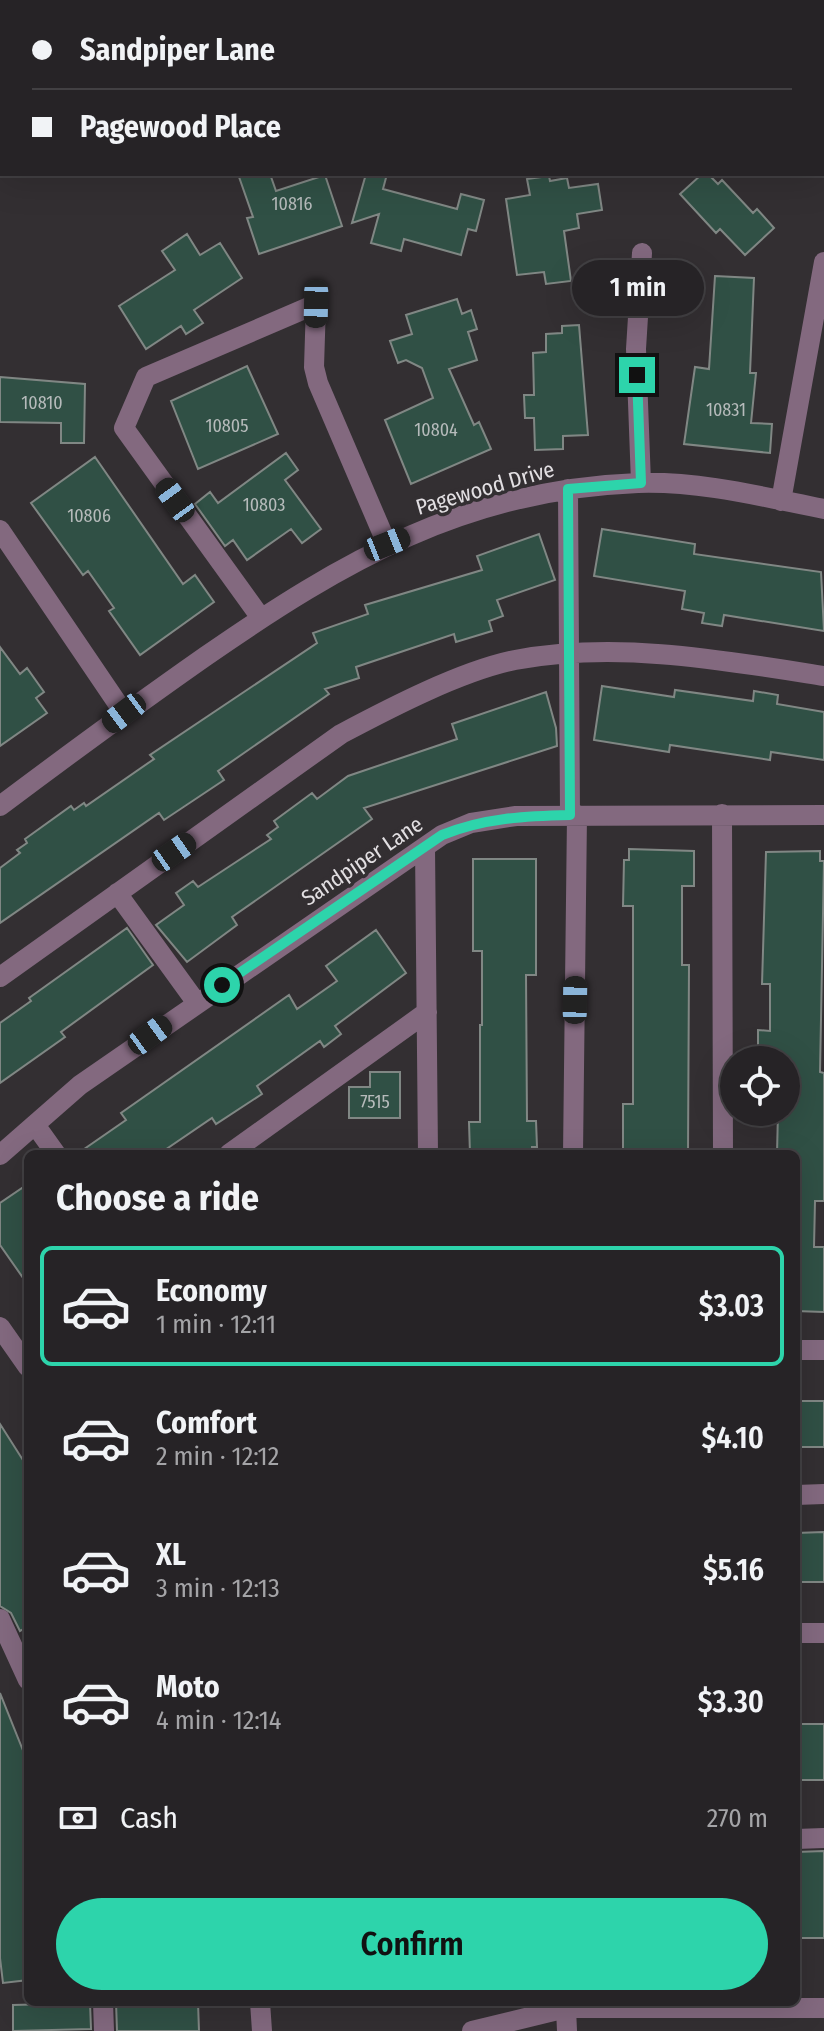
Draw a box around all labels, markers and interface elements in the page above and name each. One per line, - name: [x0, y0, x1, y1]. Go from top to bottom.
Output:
- text: Sandpiper Lane: [80, 32, 275, 68]
- text: Pagewood Place: [80, 109, 281, 145]
- house number: 10816: [272, 193, 313, 215]
- callout: 1 min: [571, 259, 703, 315]
- text: 1 min: [610, 272, 666, 303]
- car: [304, 280, 328, 328]
- route end: [619, 357, 655, 393]
- house number: 10810: [21, 392, 63, 414]
- house number: 10831: [706, 399, 746, 421]
- house number: 10805: [205, 415, 249, 437]
- house number: 10804: [414, 419, 458, 441]
- street label: Pagewood Drive: [413, 455, 557, 521]
- car: [151, 474, 199, 526]
- house number: 10803: [243, 494, 285, 516]
- house number: 10806: [67, 505, 111, 527]
- car: [360, 524, 414, 564]
- car: [98, 689, 150, 737]
- street label: Sandpiper Lane: [296, 810, 428, 912]
- car: [147, 828, 201, 876]
- route start: [204, 967, 240, 1003]
- car: [563, 976, 587, 1024]
- car: [124, 1011, 176, 1059]
- map controls: [720, 1046, 800, 1126]
- button: locate: [720, 1046, 800, 1126]
- house number: 7515: [360, 1091, 390, 1113]
- text: Choose a ride: [56, 1176, 259, 1220]
- icon: car: [60, 1270, 132, 1342]
- text: Economy: [156, 1273, 267, 1309]
- text: $3.03: [699, 1288, 764, 1324]
- text: 1 min · 12:11: [156, 1309, 276, 1340]
- icon: car: [60, 1402, 132, 1474]
- text: Comfort: [156, 1405, 257, 1441]
- text: $4.10: [702, 1420, 764, 1456]
- text: 2 min · 12:12: [156, 1441, 279, 1472]
- icon: car: [60, 1534, 132, 1606]
- text: XL: [156, 1537, 186, 1573]
- text: $5.16: [703, 1552, 764, 1588]
- text: 3 min · 12:13: [156, 1573, 280, 1604]
- icon: car: [60, 1666, 132, 1738]
- text: Moto: [156, 1669, 220, 1705]
- text: $3.30: [698, 1684, 764, 1720]
- text: 4 min · 12:14: [156, 1705, 281, 1736]
- icon: cash: [56, 1796, 100, 1840]
- text: Cash: [120, 1800, 178, 1836]
- text: 270 m: [707, 1803, 768, 1834]
- button: Confirm: [56, 1898, 768, 1990]

